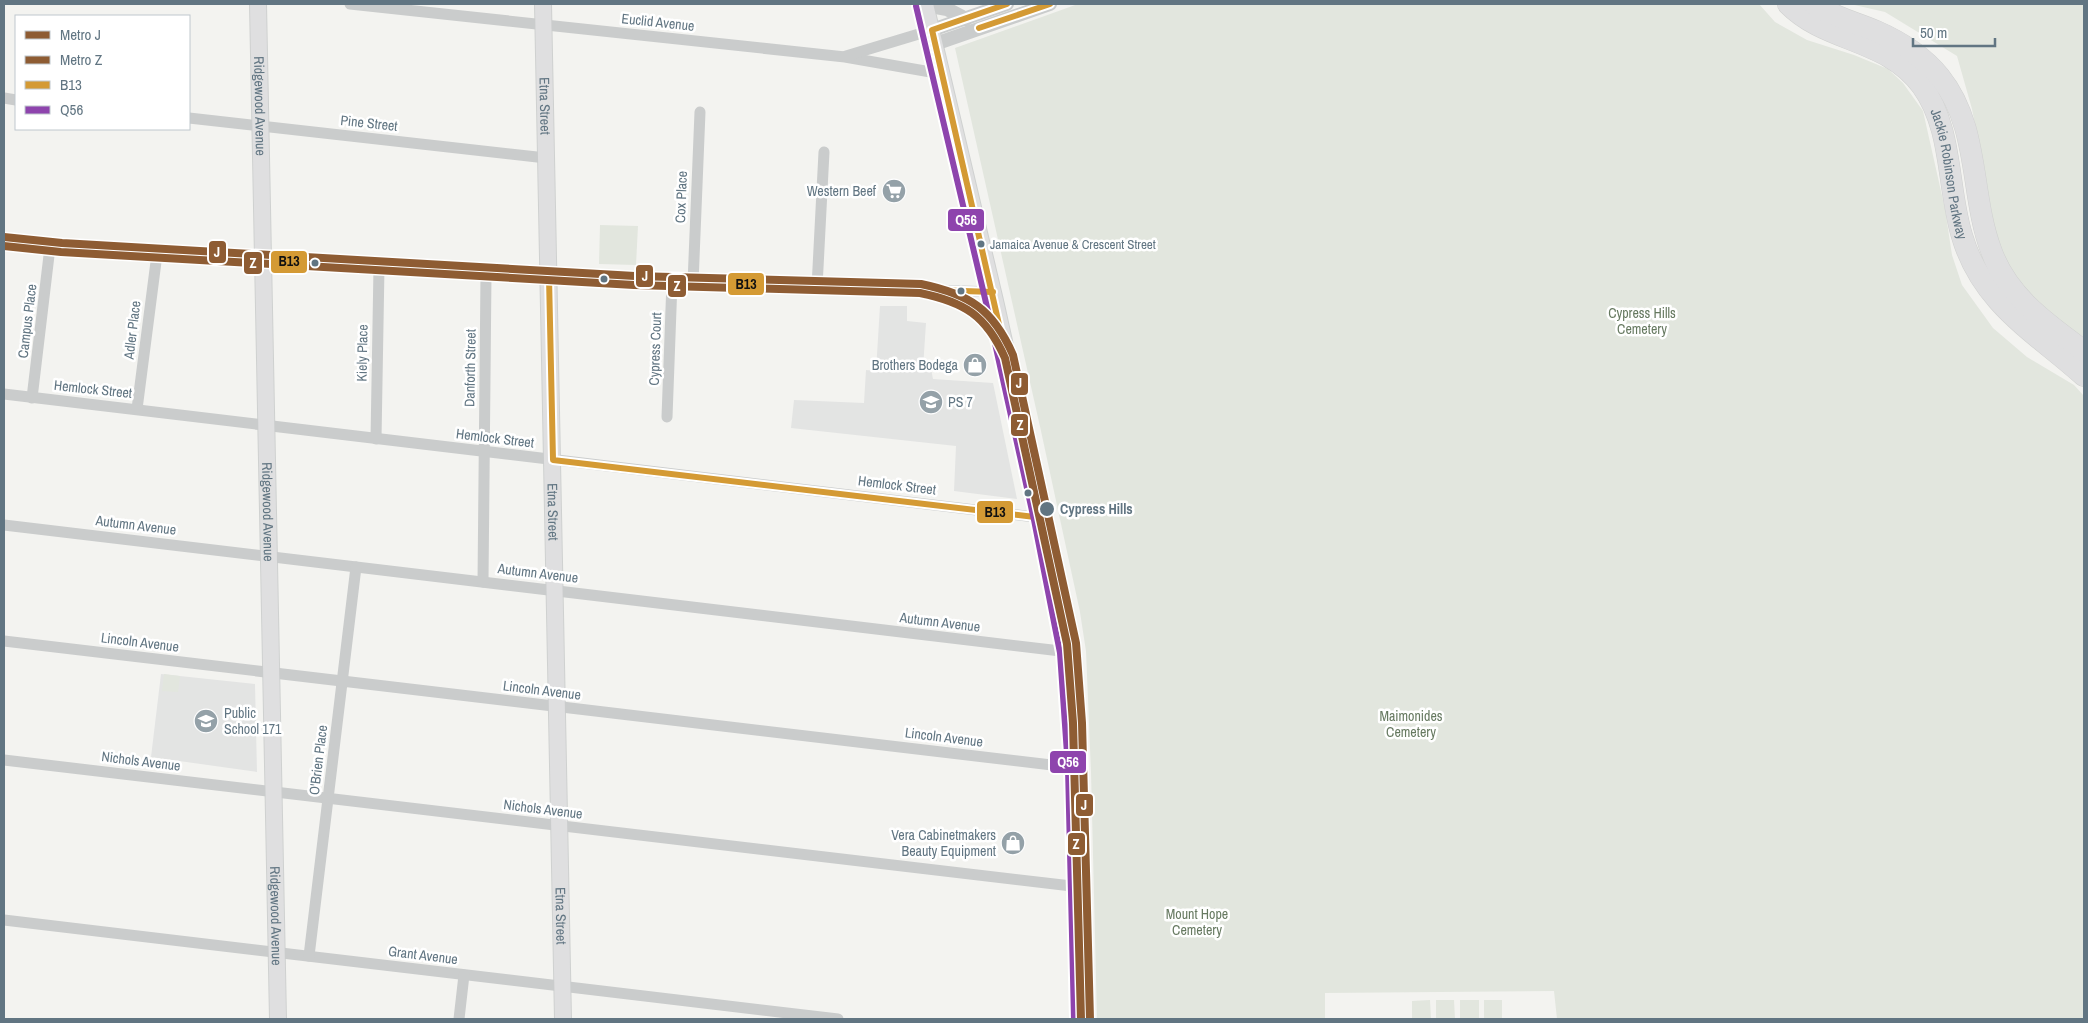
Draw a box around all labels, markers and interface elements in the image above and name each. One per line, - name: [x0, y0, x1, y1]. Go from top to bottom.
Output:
- street label: Euclid Avenue: [621, 9, 695, 35]
- legend: [15, 15, 190, 130]
- scale bar: [1913, 15, 1996, 47]
- text: 50 m: [1920, 22, 1947, 43]
- text: Metro J: [60, 24, 101, 45]
- text: Metro Z: [60, 49, 103, 70]
- street label: Ridgewood Avenue: [250, 56, 270, 156]
- text: B13: [60, 74, 82, 95]
- street label: Etna Street: [535, 77, 555, 135]
- text: Q56: [60, 99, 83, 120]
- street label: Jackie Robinson Parkway: [1927, 106, 1972, 242]
- street label: Pine Street: [339, 111, 399, 135]
- street label: Cox Place: [671, 171, 691, 223]
- supermarket icon: Western Beef: [881, 178, 907, 204]
- place label: Western Beef: [807, 182, 877, 200]
- line badge: Q56: [947, 208, 985, 232]
- text: Q56: [955, 211, 977, 229]
- place label: Jamaica Avenue & Crescent Street: [990, 236, 1156, 253]
- marker: Jamaica Avenue & Crescent Street: [976, 239, 986, 249]
- line badge: J: [208, 240, 227, 264]
- text: J: [214, 243, 220, 261]
- line badge: B13: [270, 250, 308, 274]
- line badge: Z: [243, 251, 263, 275]
- text: B13: [278, 252, 300, 270]
- text: Z: [249, 254, 257, 272]
- unlabelled marker: [310, 258, 320, 268]
- line badge: J: [635, 264, 654, 288]
- text: J: [642, 267, 648, 285]
- line badge: B13: [727, 272, 765, 296]
- unlabelled marker: [599, 274, 609, 284]
- line badge: Z: [667, 274, 687, 298]
- text: B13: [735, 275, 757, 293]
- text: Z: [673, 277, 681, 295]
- street label: Campus Place: [14, 283, 40, 359]
- unlabelled marker: [956, 286, 966, 296]
- street label: Adler Place: [119, 300, 145, 361]
- park label: Cypress Hills Cemetery: [1608, 304, 1676, 338]
- street label: Cypress Court: [645, 312, 665, 386]
- street label: Kiely Place: [353, 324, 371, 382]
- street label: Danforth Street: [460, 329, 480, 407]
- shop icon: Brothers Bodega: [962, 352, 988, 378]
- place label: Brothers Bodega: [872, 356, 959, 374]
- line badge: J: [1010, 372, 1029, 396]
- text: J: [1016, 374, 1022, 392]
- street label: Hemlock Street: [53, 376, 133, 402]
- school or university icon: PS 7: [918, 389, 944, 415]
- place label: PS 7: [948, 393, 973, 411]
- line badge: Z: [1010, 413, 1029, 437]
- text: Z: [1016, 416, 1024, 434]
- street label: Hemlock Street: [455, 424, 535, 452]
- street label: Ridgewood Avenue: [258, 462, 278, 562]
- street label: Hemlock Street: [857, 471, 937, 499]
- street label: Etna Street: [543, 483, 563, 541]
- unlabelled marker: [1023, 488, 1033, 498]
- line badge: B13: [976, 500, 1014, 524]
- marker: Cypress Hills: [1038, 500, 1056, 518]
- place label: Cypress Hills: [1060, 500, 1133, 518]
- text: B13: [984, 503, 1006, 521]
- street label: Autumn Avenue: [94, 511, 177, 539]
- street label: Autumn Avenue: [496, 559, 579, 587]
- street label: Autumn Avenue: [898, 608, 981, 636]
- street label: Lincoln Avenue: [100, 628, 180, 656]
- street label: Lincoln Avenue: [502, 676, 582, 704]
- place label: Public School 171: [224, 704, 282, 738]
- park label: Maimonides Cemetery: [1379, 707, 1443, 741]
- school or university icon: Public School 171: [193, 708, 219, 734]
- street label: Lincoln Avenue: [904, 723, 984, 751]
- street label: O'Brien Place: [305, 724, 331, 796]
- street label: Nichols Avenue: [100, 747, 182, 775]
- line badge: Q56: [1049, 750, 1087, 774]
- text: Q56: [1057, 753, 1079, 771]
- line badge: J: [1075, 793, 1094, 817]
- street label: Nichols Avenue: [502, 795, 584, 823]
- text: J: [1081, 796, 1087, 814]
- place label: Vera Cabinetmakers Beauty Equipment: [891, 826, 996, 860]
- shop icon: Vera Cabinetmakers Beauty Equipment: [1000, 830, 1026, 856]
- line badge: Z: [1067, 832, 1086, 856]
- text: Z: [1072, 835, 1080, 853]
- street label: Ridgewood Avenue: [266, 866, 286, 966]
- street label: Etna Street: [551, 887, 571, 945]
- park label: Mount Hope Cemetery: [1166, 905, 1228, 939]
- street label: Grant Avenue: [387, 942, 459, 968]

